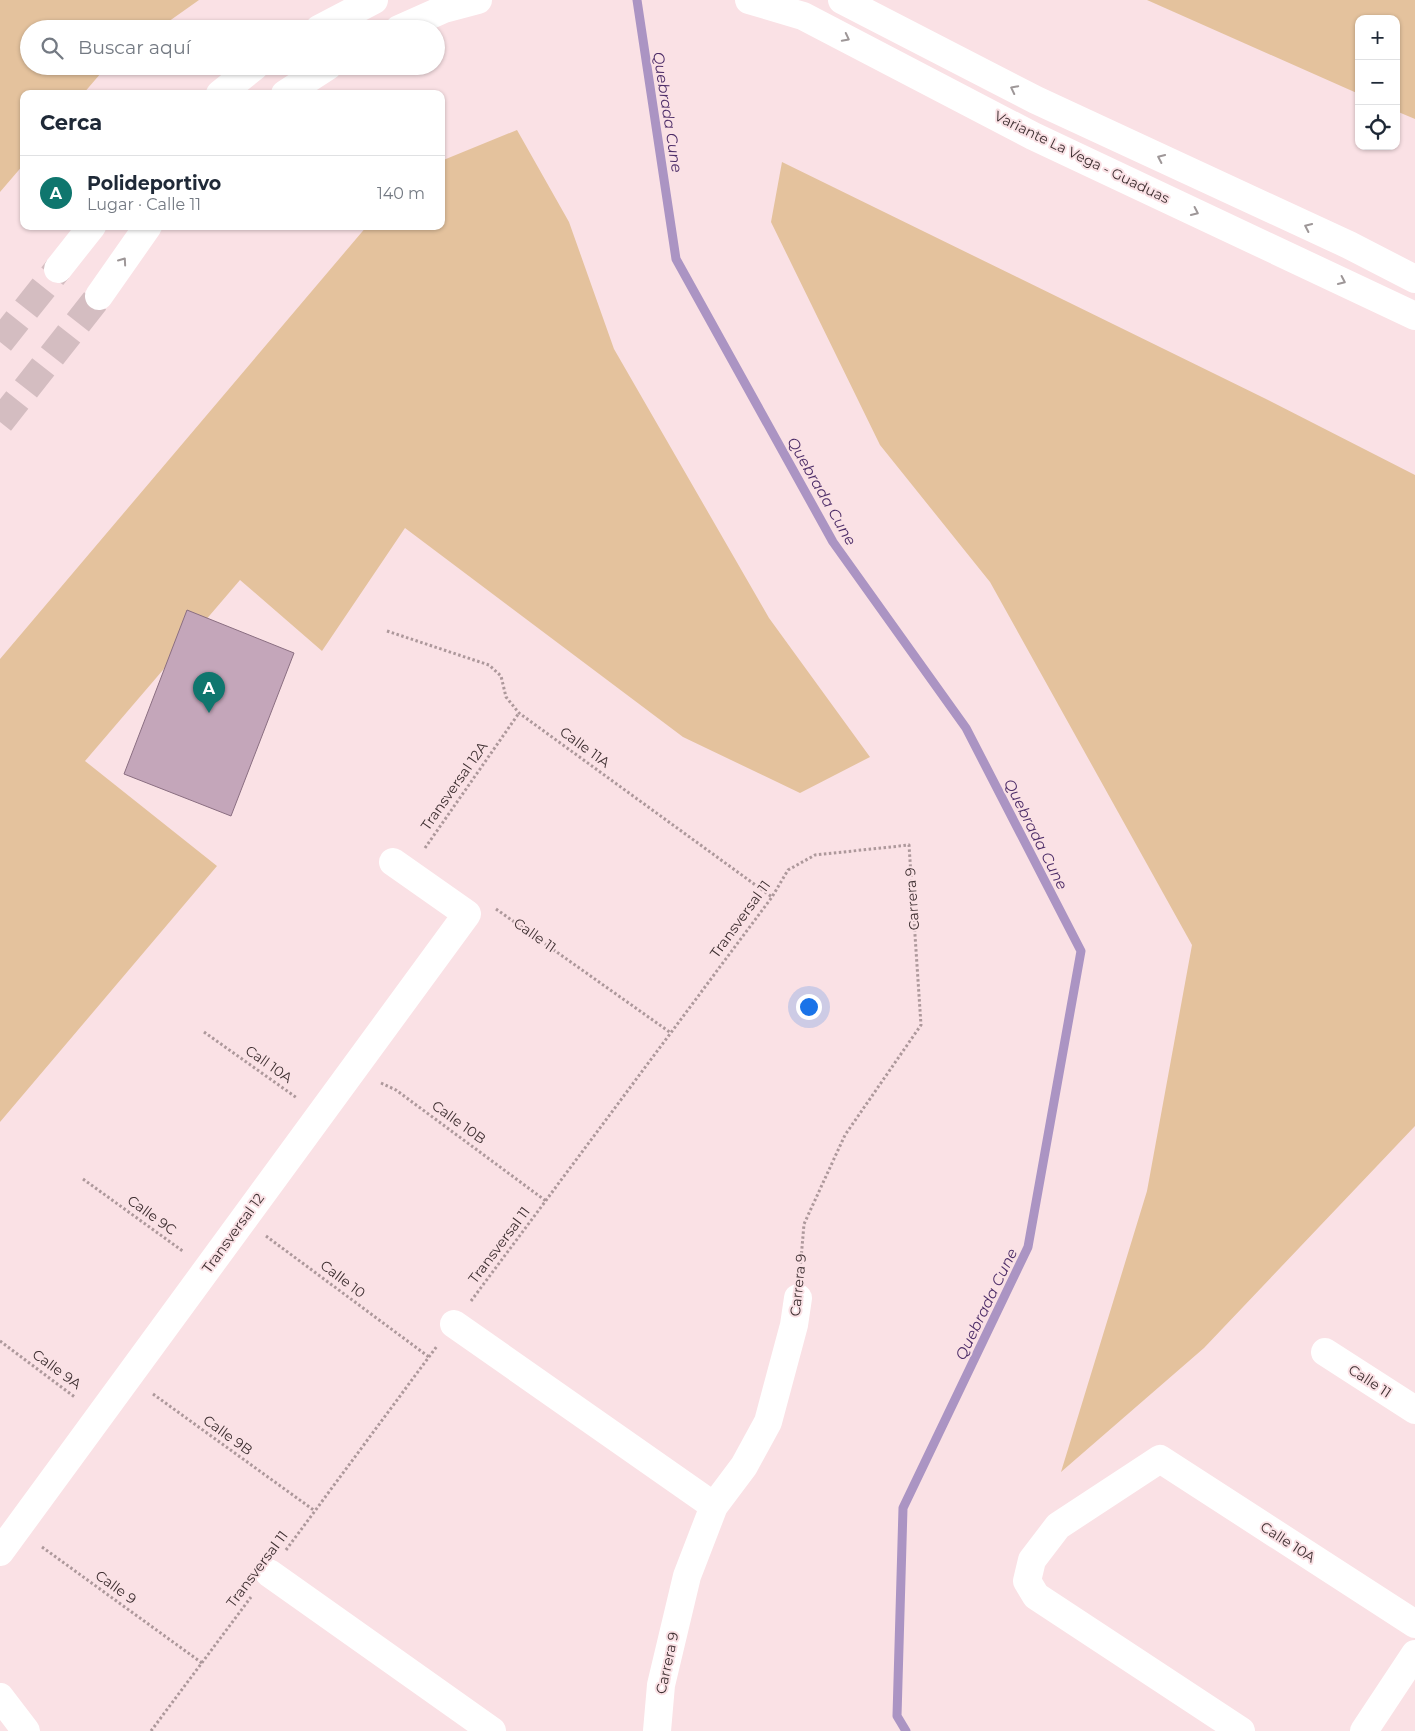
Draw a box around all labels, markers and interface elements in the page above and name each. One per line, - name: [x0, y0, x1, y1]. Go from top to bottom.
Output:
- map controls: [1355, 15, 1400, 150]
- button: +: [1355, 15, 1400, 60]
- search box: [20, 20, 445, 75]
- one-way arrow: [841, 32, 850, 42]
- icon: search: [38, 34, 66, 62]
- text: Buscar aquí: [78, 36, 191, 59]
- water label: Quebrada Cune: [649, 50, 687, 174]
- button: −: [1355, 60, 1400, 105]
- one-way arrow: [1010, 85, 1019, 95]
- button: locate: [1355, 105, 1400, 150]
- street label: Variante La Vega - Guaduas: [992, 107, 1173, 207]
- text: Cerca: [40, 110, 102, 135]
- one-way arrow: [1157, 154, 1166, 164]
- text: Polideportivo: [87, 172, 221, 195]
- text: A: [50, 184, 62, 203]
- text: 140 m: [377, 184, 425, 203]
- text: Lugar · Calle 11: [87, 195, 201, 214]
- one-way arrow: [1190, 206, 1199, 216]
- one-way arrow: [1304, 222, 1313, 233]
- one-way arrow: [117, 257, 126, 267]
- one-way arrow: [1337, 275, 1346, 286]
- water label: Quebrada Cune: [783, 433, 861, 549]
- pin: A: [193, 672, 225, 713]
- street label: Calle 11A: [556, 723, 614, 772]
- street label: Transversal 12A: [417, 737, 492, 834]
- water label: Quebrada Cune: [1000, 775, 1072, 893]
- street label: Carrera 9: [901, 867, 923, 931]
- street label: Transversal 11: [706, 877, 774, 961]
- street label: Calle 11: [510, 914, 560, 956]
- your location: [796, 994, 822, 1020]
- street label: Call 10A: [242, 1041, 297, 1087]
- street label: Calle 10B: [428, 1096, 490, 1148]
- street label: Transversal 12: [198, 1190, 268, 1276]
- street label: Calle 9C: [124, 1191, 180, 1239]
- street label: Transversal 11: [464, 1203, 534, 1287]
- water label: Quebrada Cune: [951, 1245, 1021, 1363]
- street label: Carrera 9: [786, 1253, 810, 1317]
- street label: Calle 10: [317, 1256, 369, 1302]
- street label: Calle 9A: [29, 1345, 86, 1393]
- street label: Calle 11: [1345, 1360, 1395, 1402]
- street label: Calle 9B: [200, 1411, 256, 1459]
- street label: Calle 10A: [1257, 1518, 1320, 1567]
- street label: Transversal 11: [222, 1527, 292, 1611]
- street label: Calle 9: [92, 1566, 140, 1608]
- street label: Carrera 9: [652, 1630, 682, 1696]

